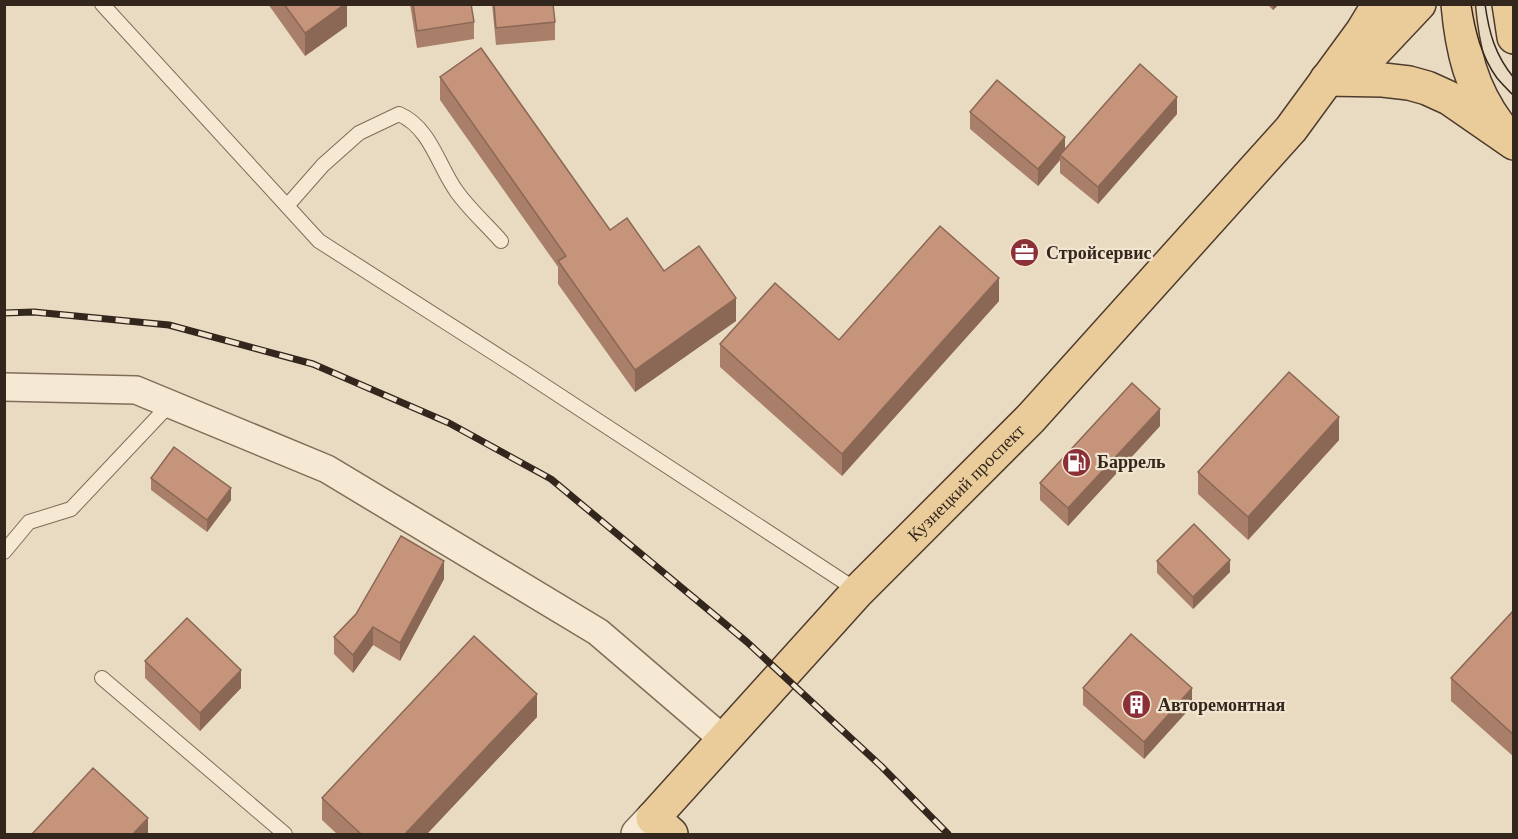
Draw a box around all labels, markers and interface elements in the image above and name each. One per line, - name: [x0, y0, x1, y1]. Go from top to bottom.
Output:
- office icon: Стройсервис: [1009, 237, 1041, 269]
- place label: Стройсервис: [1046, 243, 1152, 263]
- street label: Кузнецкий проспект: [904, 420, 1029, 545]
- fuel station icon: Баррель: [1060, 446, 1092, 478]
- place label: Баррель: [1097, 452, 1166, 472]
- building icon: Авторемонтная: [1121, 689, 1153, 721]
- place label: Авторемонтная: [1158, 695, 1285, 715]

